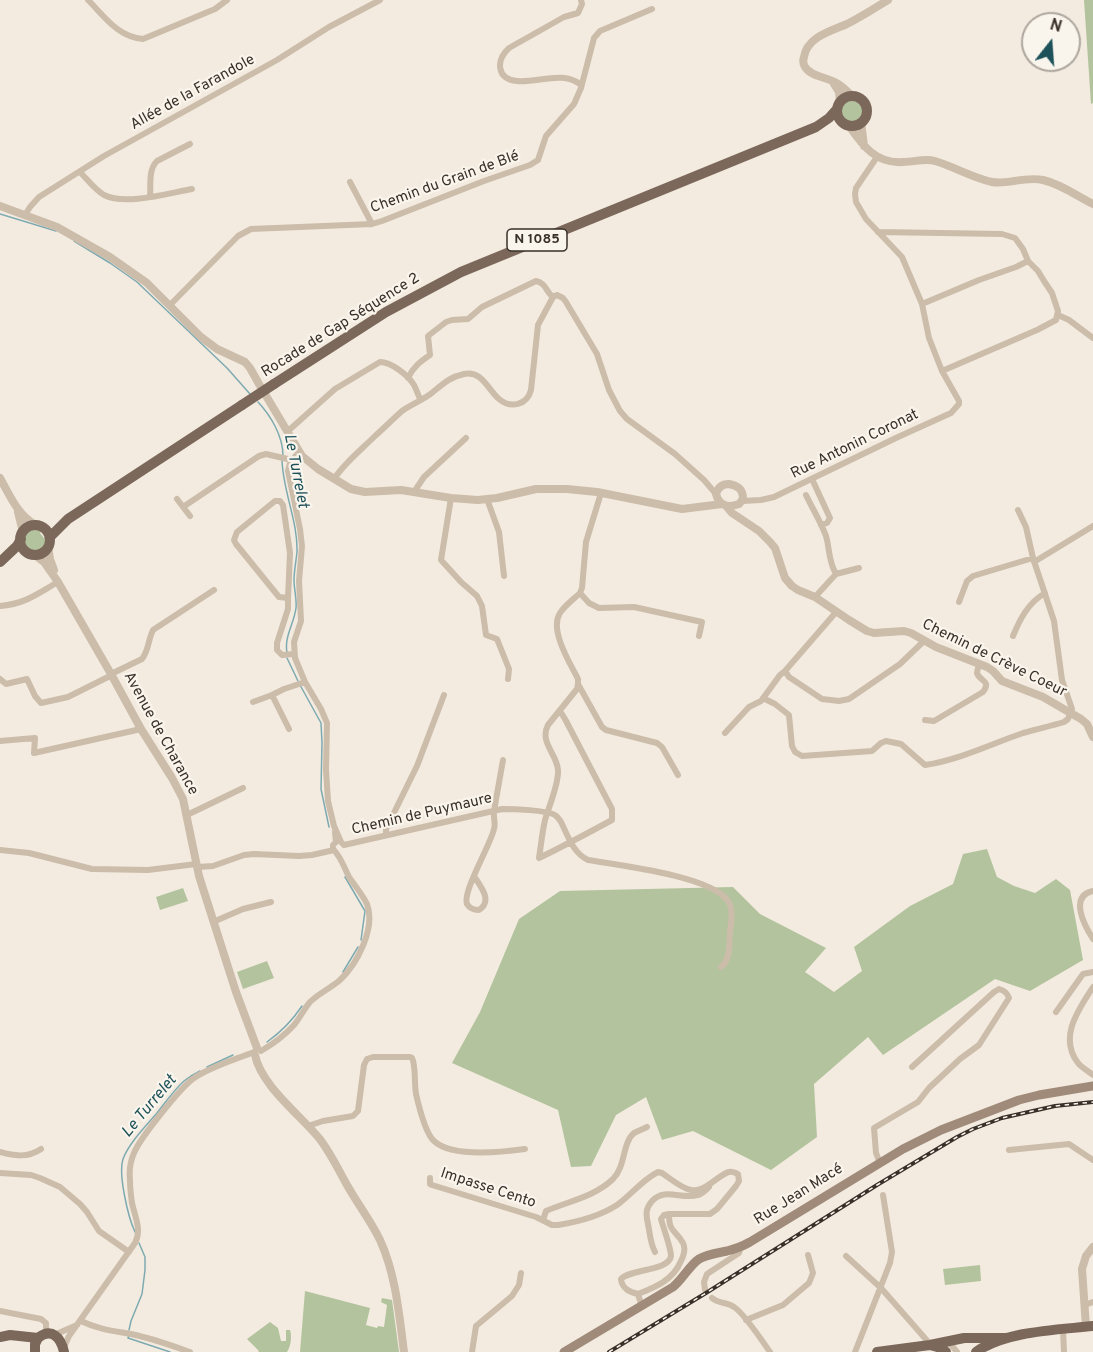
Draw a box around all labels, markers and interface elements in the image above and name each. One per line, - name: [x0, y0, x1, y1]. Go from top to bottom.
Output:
- north arrow: [1021, 12, 1081, 72]
- text: N: [1047, 15, 1064, 38]
- street label: Allée de la Farandole: [128, 51, 258, 135]
- street label: Chemin du Grain de Blé: [368, 148, 522, 218]
- road number: N 1085: [507, 229, 567, 251]
- street label: Rocade de Gap Séquence 2: [259, 270, 423, 382]
- street label: Rue Antonin Coronat: [788, 406, 922, 484]
- water label: Le Turrelet: [278, 432, 312, 510]
- street label: Chemin de Crève Coeur: [919, 616, 1069, 702]
- street label: Avenue de Charance: [119, 669, 201, 799]
- street label: Chemin de Puymaure: [350, 790, 494, 840]
- water label: Le Turrelet: [118, 1072, 182, 1142]
- street label: Rue Jean Macé: [751, 1161, 847, 1229]
- street label: Impasse Cento: [438, 1165, 538, 1213]

